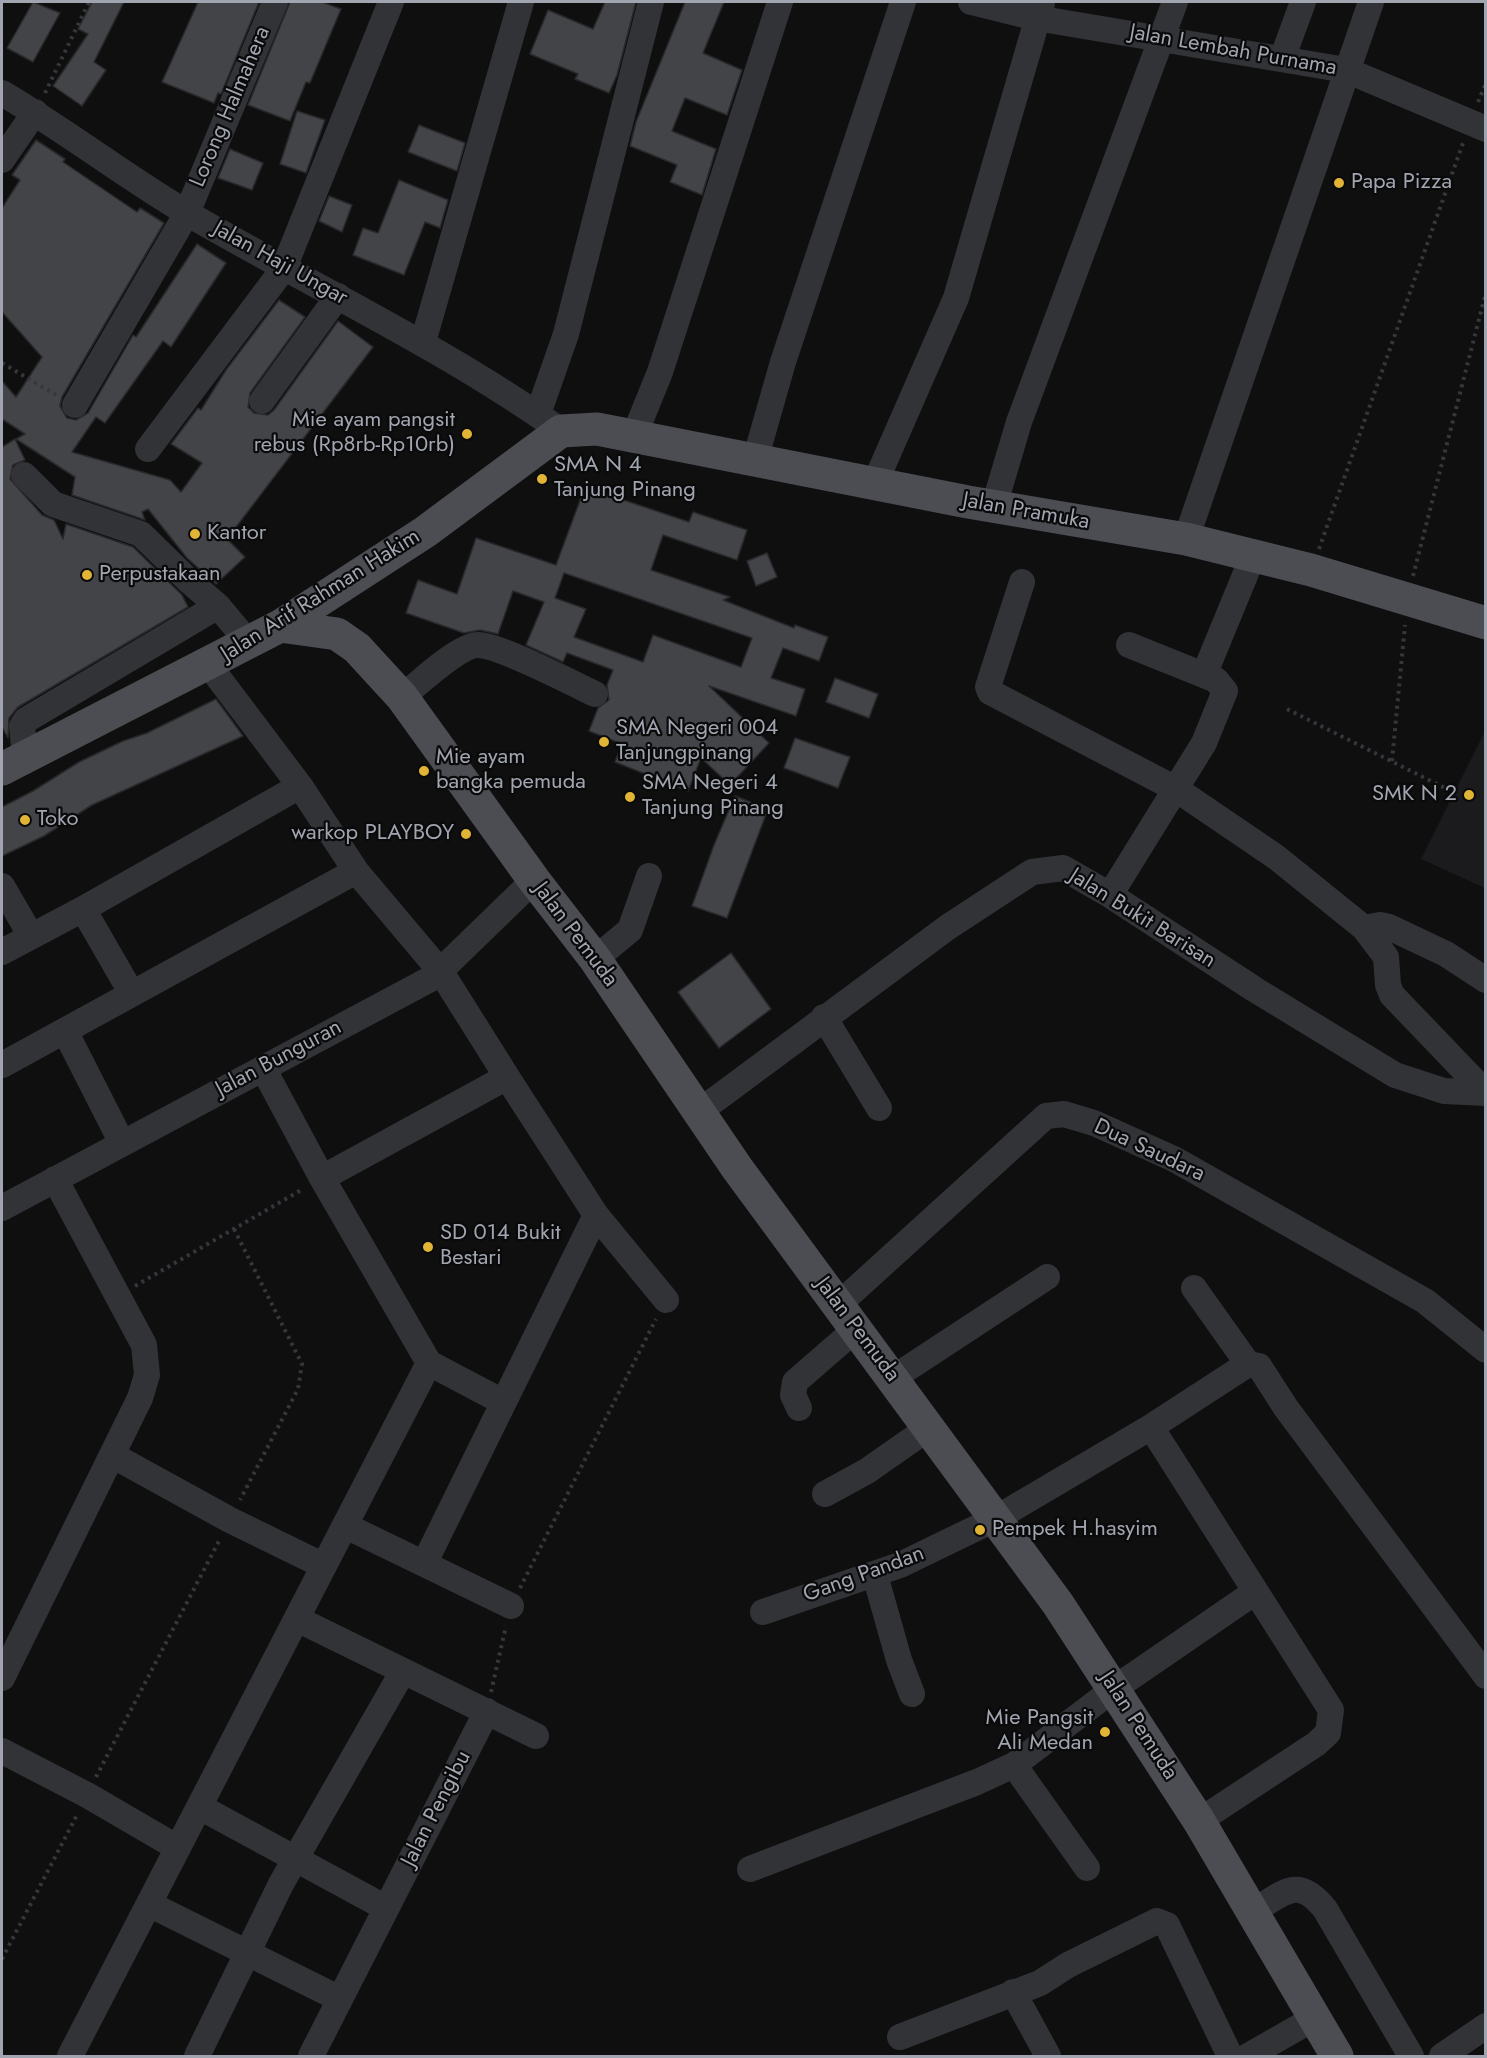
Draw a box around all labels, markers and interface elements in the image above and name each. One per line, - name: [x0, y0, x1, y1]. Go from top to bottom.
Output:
- street label: Jalan Lembah Purnama: [1127, 20, 1339, 82]
- street label: Lorong Halmahera: [185, 23, 277, 191]
- place label: Papa Pizza: [1351, 170, 1452, 196]
- marker: Papa Pizza: [1332, 176, 1346, 190]
- street label: Jalan Haji Ungar: [208, 216, 352, 312]
- place label: Mie ayam pangsit rebus (Rp8rb-Rp10rb): [254, 408, 455, 460]
- marker: Mie ayam pangsit rebus (Rp8rb-Rp10rb): [460, 427, 474, 441]
- place label: SMA N 4 Tanjung Pinang: [554, 453, 696, 505]
- marker: SMA N 4 Tanjung Pinang: [535, 472, 549, 486]
- street label: Jalan Pramuka: [960, 488, 1092, 536]
- place label: Kantor: [207, 521, 266, 547]
- street label: Jalan Arif Rahman Hakim: [217, 524, 425, 668]
- marker: Kantor: [188, 527, 202, 541]
- place label: Perpustakaan: [99, 562, 220, 588]
- marker: Perpustakaan: [80, 568, 94, 582]
- place label: SMA Negeri 004 Tanjungpinang: [616, 716, 778, 768]
- marker: SMA Negeri 004 Tanjungpinang: [597, 735, 611, 749]
- place label: Mie ayam bangka pemuda: [436, 745, 586, 796]
- marker: Mie ayam bangka pemuda: [417, 764, 431, 778]
- place label: SMA Negeri 4 Tanjung Pinang: [642, 771, 784, 822]
- place label: SMK N 2: [1372, 782, 1457, 808]
- marker: SMK N 2: [1462, 788, 1476, 802]
- marker: SMA Negeri 4 Tanjung Pinang: [623, 790, 637, 804]
- place label: Toko: [37, 807, 78, 833]
- marker: Toko: [18, 813, 32, 827]
- place label: warkop PLAYBOY: [291, 821, 454, 847]
- marker: warkop PLAYBOY: [459, 827, 473, 841]
- street label: Jalan Bukit Barisan: [1064, 863, 1220, 975]
- street label: Jalan Pemuda: [527, 877, 623, 993]
- street label: Jalan Bunguran: [212, 1015, 346, 1103]
- street label: Dua Saudara: [1089, 1114, 1209, 1188]
- place label: SD 014 Bukit Bestari: [440, 1221, 561, 1272]
- marker: SD 014 Bukit Bestari: [421, 1240, 435, 1254]
- street label: Jalan Pemuda: [809, 1272, 905, 1388]
- place label: Pempek H.hasyim: [992, 1517, 1158, 1543]
- marker: Pempek H.hasyim: [973, 1523, 987, 1537]
- street label: Gang Pandan: [800, 1541, 928, 1609]
- street label: Jalan Pemuda: [1093, 1667, 1183, 1785]
- place label: Mie Pangsit Ali Medan: [986, 1706, 1093, 1758]
- marker: Mie Pangsit Ali Medan: [1098, 1725, 1112, 1739]
- street label: Jalan Pengibu: [397, 1747, 477, 1871]

